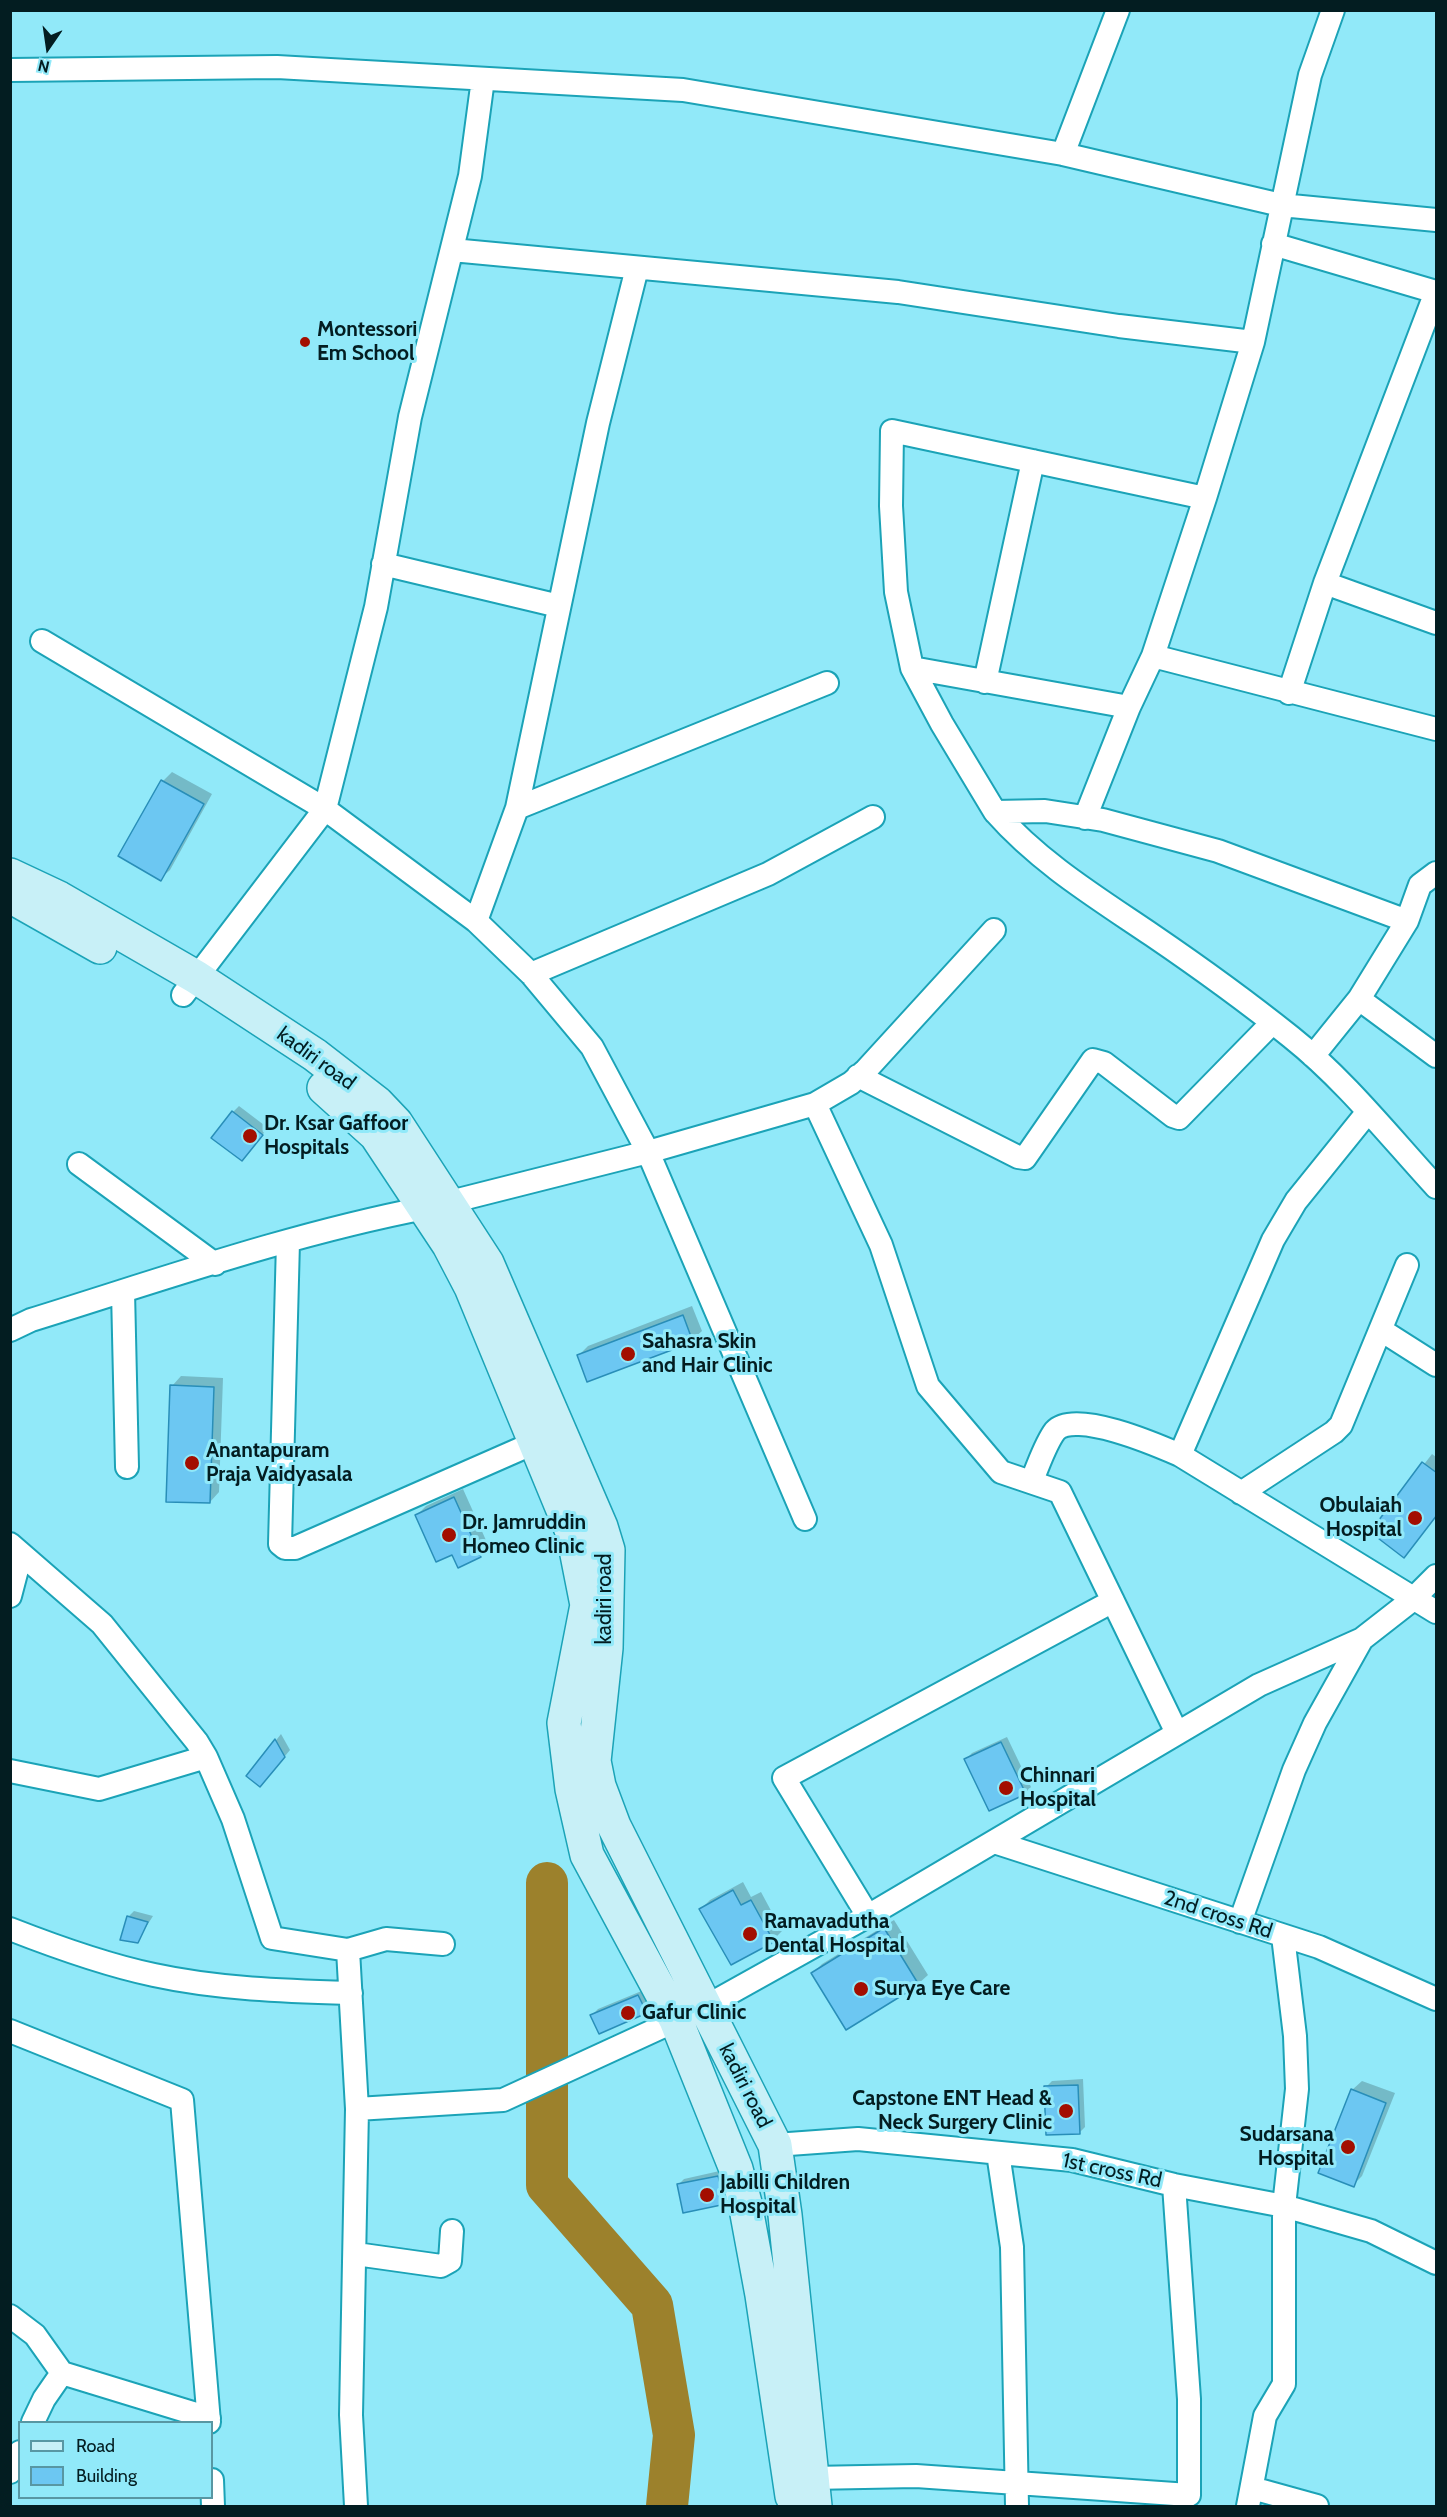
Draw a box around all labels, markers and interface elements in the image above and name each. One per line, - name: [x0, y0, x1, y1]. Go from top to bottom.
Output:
- north arrow: [18, 18, 78, 78]
- text: N: [36, 55, 51, 77]
- place label: Montessori Em School: [317, 317, 417, 367]
- marker: Montessori Em School: [298, 335, 312, 349]
- street label: kadiri road: [272, 1022, 360, 1096]
- place label: Dr. Ksar Gaffoor Hospitals: [264, 1111, 408, 1161]
- marker: Dr. Ksar Gaffoor Hospitals: [241, 1127, 259, 1145]
- place label: Sahasra Skin and Hair Clinic: [642, 1329, 773, 1379]
- marker: Sahasra Skin and Hair Clinic: [619, 1345, 637, 1363]
- place label: Anantapuram Praja Vaidyasala: [206, 1438, 352, 1488]
- marker: Anantapuram Praja Vaidyasala: [183, 1454, 201, 1472]
- place label: Obulaiah Hospital: [1320, 1493, 1402, 1543]
- marker: Obulaiah Hospital: [1406, 1509, 1424, 1527]
- place label: Dr. Jamruddin Homeo Clinic: [462, 1510, 586, 1560]
- marker: Dr. Jamruddin Homeo Clinic: [440, 1526, 458, 1544]
- street label: kadiri road: [592, 1554, 618, 1644]
- place label: Chinnari Hospital: [1020, 1763, 1096, 1813]
- marker: Chinnari Hospital: [997, 1779, 1015, 1797]
- street label: 2nd cross Rd: [1161, 1886, 1275, 1944]
- place label: Ramavadutha Dental Hospital: [764, 1909, 905, 1959]
- marker: Ramavadutha Dental Hospital: [741, 1925, 759, 1943]
- place label: Surya Eye Care: [874, 1976, 1010, 2002]
- marker: Surya Eye Care: [852, 1980, 870, 1998]
- place label: Gafur Clinic: [642, 2000, 746, 2026]
- marker: Gafur Clinic: [619, 2004, 637, 2022]
- street label: kadiri road: [713, 2040, 777, 2132]
- place label: Capstone ENT Head & Neck Surgery Clinic: [852, 2086, 1052, 2136]
- marker: Capstone ENT Head & Neck Surgery Clinic: [1057, 2102, 1075, 2120]
- place label: Sudarsana Hospital: [1240, 2122, 1334, 2172]
- marker: Sudarsana Hospital: [1339, 2138, 1357, 2156]
- street label: 1st cross Rd: [1060, 2148, 1164, 2194]
- place label: Jabilli Children Hospital: [720, 2170, 850, 2220]
- marker: Jabilli Children Hospital: [698, 2186, 716, 2204]
- legend: [18, 2421, 213, 2499]
- text: Road: [76, 2435, 115, 2457]
- text: Building: [76, 2465, 137, 2487]

